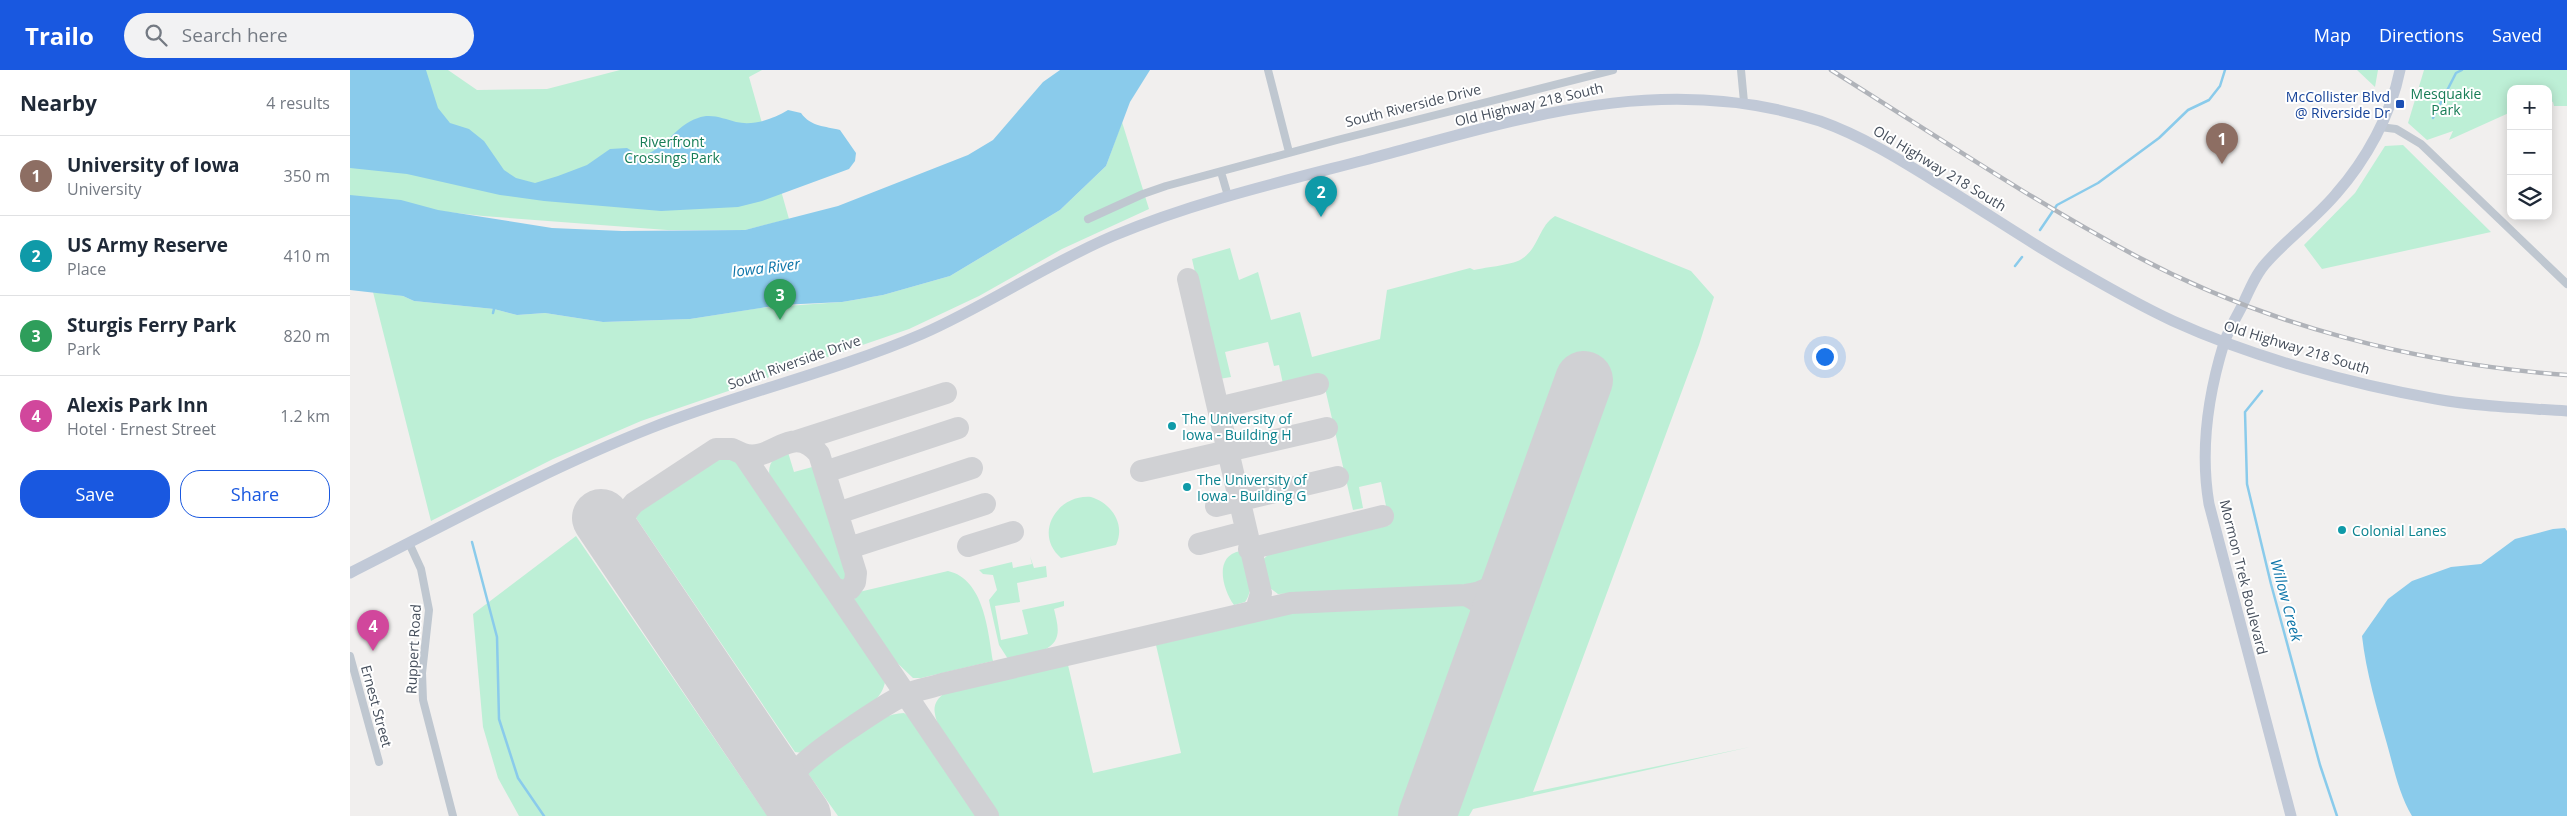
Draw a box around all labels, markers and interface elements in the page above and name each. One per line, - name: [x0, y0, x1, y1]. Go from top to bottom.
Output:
- search box: [124, 13, 474, 58]
- text: Trailo: [25, 19, 94, 52]
- icon: search: [142, 21, 170, 49]
- text: Search here: [182, 22, 288, 48]
- text: Map: [2314, 23, 2351, 47]
- text: Directions: [2379, 23, 2464, 47]
- text: Saved: [2492, 23, 2542, 47]
- street label: Old Highway 218 South: [1453, 78, 1605, 130]
- street label: South Riverside Drive: [1343, 79, 1483, 131]
- park label: Mesquakie Park: [2411, 84, 2482, 119]
- map controls: [2507, 85, 2552, 220]
- button: +: [2507, 85, 2552, 130]
- place label: McCollister Blvd @ Riverside Dr: [2286, 87, 2390, 122]
- text: Nearby: [20, 89, 97, 117]
- text: 4 results: [266, 92, 330, 114]
- marker: McCollister Blvd @ Riverside Dr: [2394, 98, 2406, 110]
- street label: Old Highway 218 South: [1870, 121, 2010, 215]
- pin: 1: [2206, 123, 2238, 164]
- button: −: [2507, 130, 2552, 175]
- park label: Riverfront Crossings Park: [624, 132, 720, 167]
- text: University of Iowa: [67, 152, 239, 178]
- text: 1: [31, 165, 41, 187]
- text: 350 m: [284, 165, 330, 187]
- button: layers: [2507, 175, 2552, 220]
- pin: 2: [1305, 176, 1337, 217]
- text: University: [67, 178, 141, 200]
- text: US Army Reserve: [67, 232, 228, 258]
- text: 2: [31, 245, 41, 267]
- text: 410 m: [284, 245, 330, 267]
- water label: Iowa River: [731, 253, 802, 281]
- text: Place: [67, 258, 106, 280]
- pin: 3: [764, 279, 796, 320]
- text: Sturgis Ferry Park: [67, 312, 236, 338]
- street label: Old Highway 218 South: [2222, 316, 2372, 378]
- text: 3: [31, 325, 41, 347]
- text: 820 m: [284, 325, 330, 347]
- street label: South Riverside Drive: [725, 330, 863, 394]
- text: Park: [67, 338, 100, 360]
- your location: [1812, 344, 1838, 370]
- text: Alexis Park Inn: [67, 392, 208, 418]
- text: 4: [31, 405, 41, 427]
- text: 1.2 km: [280, 405, 330, 427]
- place label: The University of Iowa - Building H: [1182, 409, 1293, 444]
- text: Hotel · Ernest Street: [67, 418, 216, 440]
- marker: The University of Iowa - Building H: [1166, 420, 1178, 432]
- button: Save: [20, 470, 170, 518]
- button: Share: [180, 470, 330, 518]
- place label: The University of Iowa - Building G: [1197, 470, 1308, 505]
- marker: The University of Iowa - Building G: [1181, 481, 1193, 493]
- street label: Mormon Trek Boulevard: [2216, 497, 2272, 657]
- place label: Colonial Lanes: [2352, 521, 2447, 540]
- marker: Colonial Lanes: [2336, 524, 2348, 536]
- water label: Willow Creek: [2266, 557, 2308, 644]
- street label: Ruppert Road: [401, 604, 425, 694]
- pin: 4: [357, 610, 389, 651]
- street label: Ernest Street: [357, 663, 397, 749]

